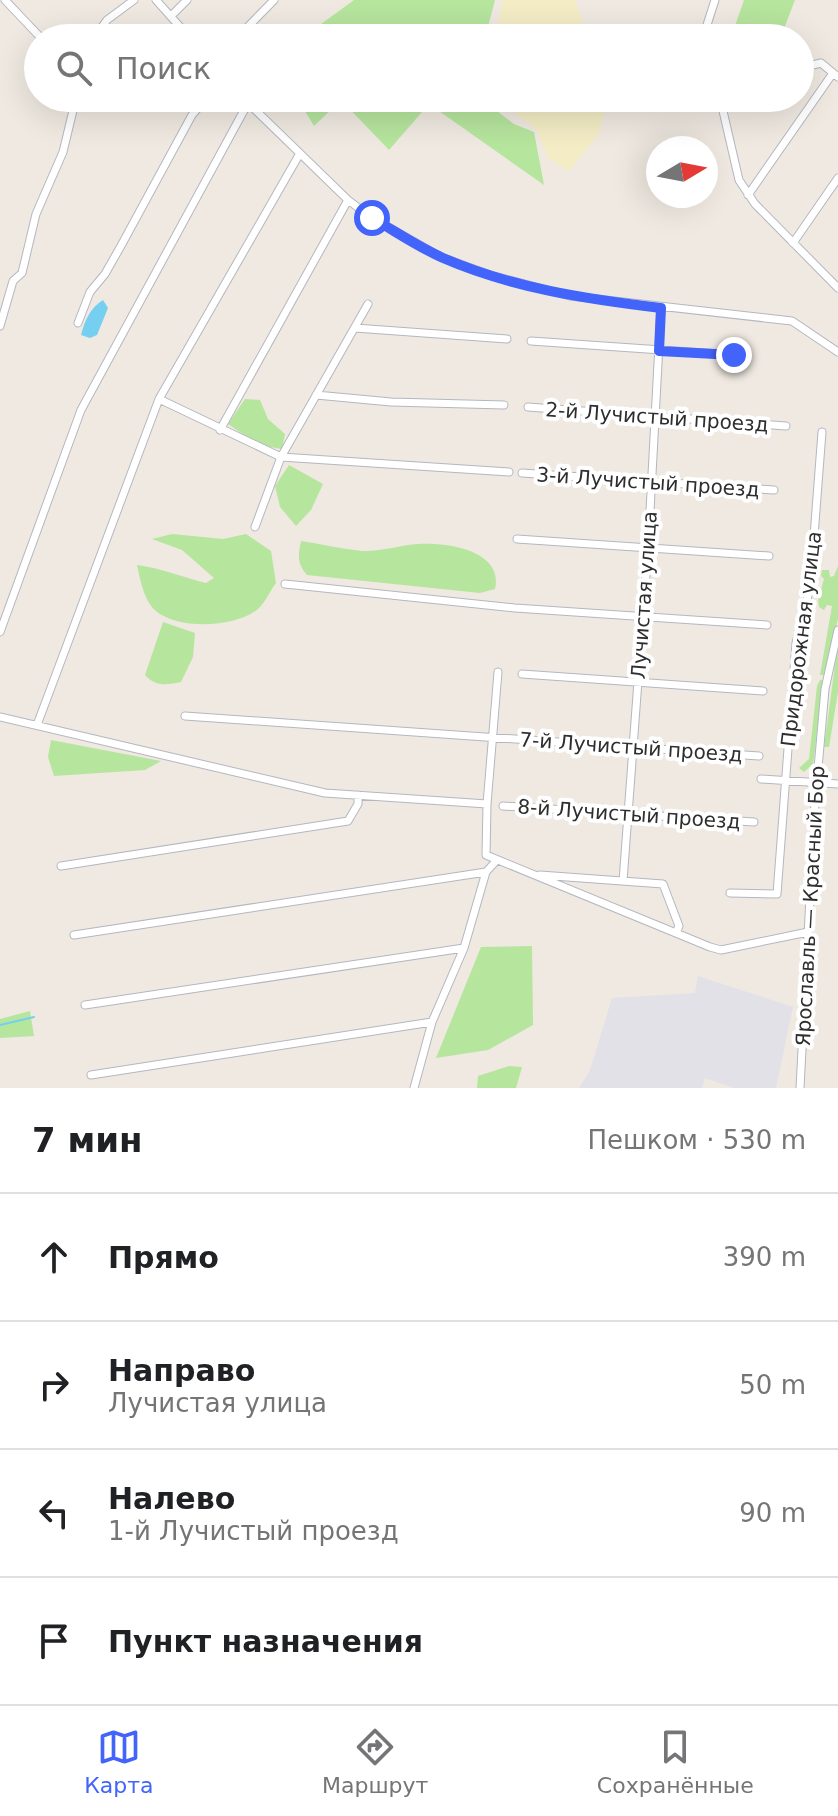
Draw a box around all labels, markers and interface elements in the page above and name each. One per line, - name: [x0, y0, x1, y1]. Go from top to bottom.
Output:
- search box: [24, 24, 814, 112]
- icon: search: [52, 46, 96, 90]
- text: Поиск: [116, 51, 211, 86]
- north arrow: [646, 136, 718, 208]
- route start: [354, 200, 390, 236]
- route end: [716, 337, 752, 373]
- street label: 2-й Лучистый проезд: [545, 397, 769, 437]
- street label: 3-й Лучистый проезд: [536, 462, 760, 502]
- street label: Лучистая улица: [626, 510, 662, 680]
- street label: Придорожная улица: [776, 530, 826, 748]
- street label: 7-й Лучистый проезд: [519, 727, 743, 767]
- street label: Ярославль — Красный Бор: [791, 765, 829, 1047]
- street label: 8-й Лучистый проезд: [517, 794, 741, 834]
- text: 7 мин: [32, 1120, 143, 1160]
- text: Пешком · 530 m: [587, 1125, 806, 1155]
- icon: ahead: [32, 1235, 76, 1279]
- text: Прямо: [108, 1240, 219, 1275]
- text: 390 m: [723, 1242, 806, 1272]
- text: Направо: [108, 1353, 255, 1388]
- icon: right: [32, 1363, 76, 1407]
- text: 50 m: [739, 1370, 806, 1400]
- text: Лучистая улица: [108, 1388, 327, 1418]
- text: Налево: [108, 1481, 235, 1516]
- icon: left: [32, 1491, 76, 1535]
- text: 90 m: [739, 1498, 806, 1528]
- text: 1-й Лучистый проезд: [108, 1516, 399, 1546]
- icon: arrive: [32, 1619, 76, 1663]
- text: Пункт назначения: [108, 1624, 423, 1659]
- tab: Карта: [84, 1725, 154, 1798]
- tab: Маршрут: [322, 1725, 428, 1798]
- tab: Сохранённые: [597, 1725, 754, 1798]

